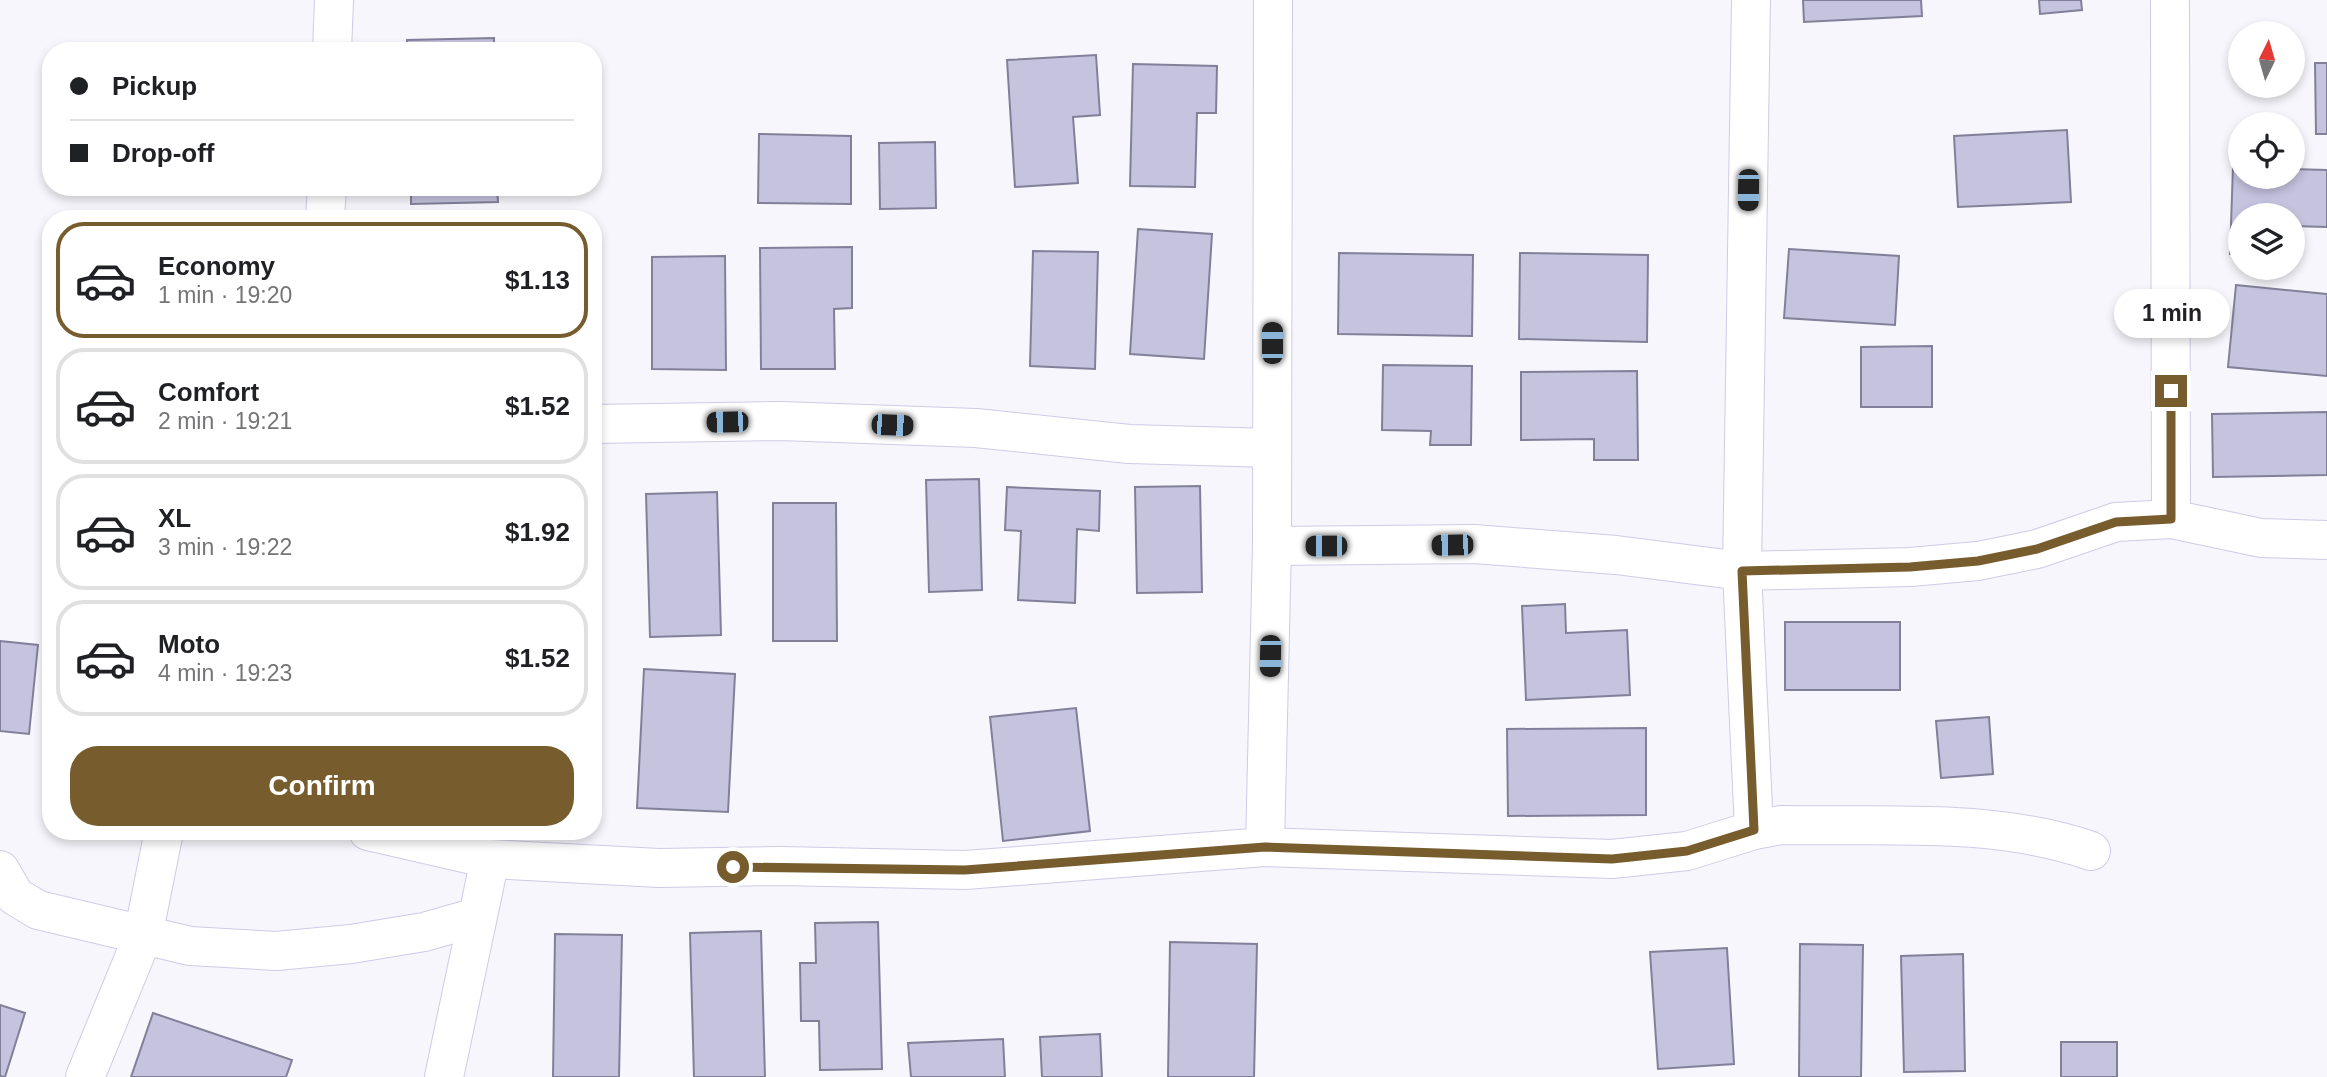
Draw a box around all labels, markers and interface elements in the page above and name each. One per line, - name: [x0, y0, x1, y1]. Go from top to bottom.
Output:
- north arrow: [2228, 21, 2305, 98]
- map controls: [2228, 21, 2305, 280]
- text: Pickup: [112, 71, 197, 101]
- button: locate: [2228, 112, 2305, 189]
- text: Drop-off: [112, 138, 215, 168]
- car: [1738, 169, 1759, 211]
- button: layers: [2228, 203, 2305, 280]
- icon: car: [74, 249, 137, 312]
- text: Economy: [158, 251, 275, 281]
- text: $1.13: [505, 265, 570, 295]
- text: 1 min · 19:20: [158, 282, 292, 308]
- callout: 1 min: [2113, 290, 2229, 338]
- text: 1 min: [2142, 300, 2202, 326]
- car: [1262, 322, 1283, 364]
- icon: car: [74, 375, 137, 438]
- route end: [2155, 375, 2187, 407]
- text: Comfort: [158, 377, 259, 407]
- text: $1.52: [505, 391, 570, 421]
- text: 2 min · 19:21: [158, 408, 292, 434]
- car: [706, 411, 749, 433]
- car: [871, 414, 914, 436]
- icon: car: [74, 501, 137, 564]
- text: XL: [158, 503, 191, 533]
- text: $1.92: [505, 517, 570, 547]
- text: 3 min · 19:22: [158, 534, 292, 560]
- car: [1431, 534, 1474, 556]
- car: [1306, 536, 1348, 557]
- icon: car: [74, 627, 137, 690]
- text: Moto: [158, 629, 220, 659]
- car: [1260, 635, 1281, 677]
- text: $1.52: [505, 643, 570, 673]
- text: 4 min · 19:23: [158, 660, 292, 686]
- button: Confirm: [70, 746, 574, 826]
- route start: [717, 851, 749, 883]

